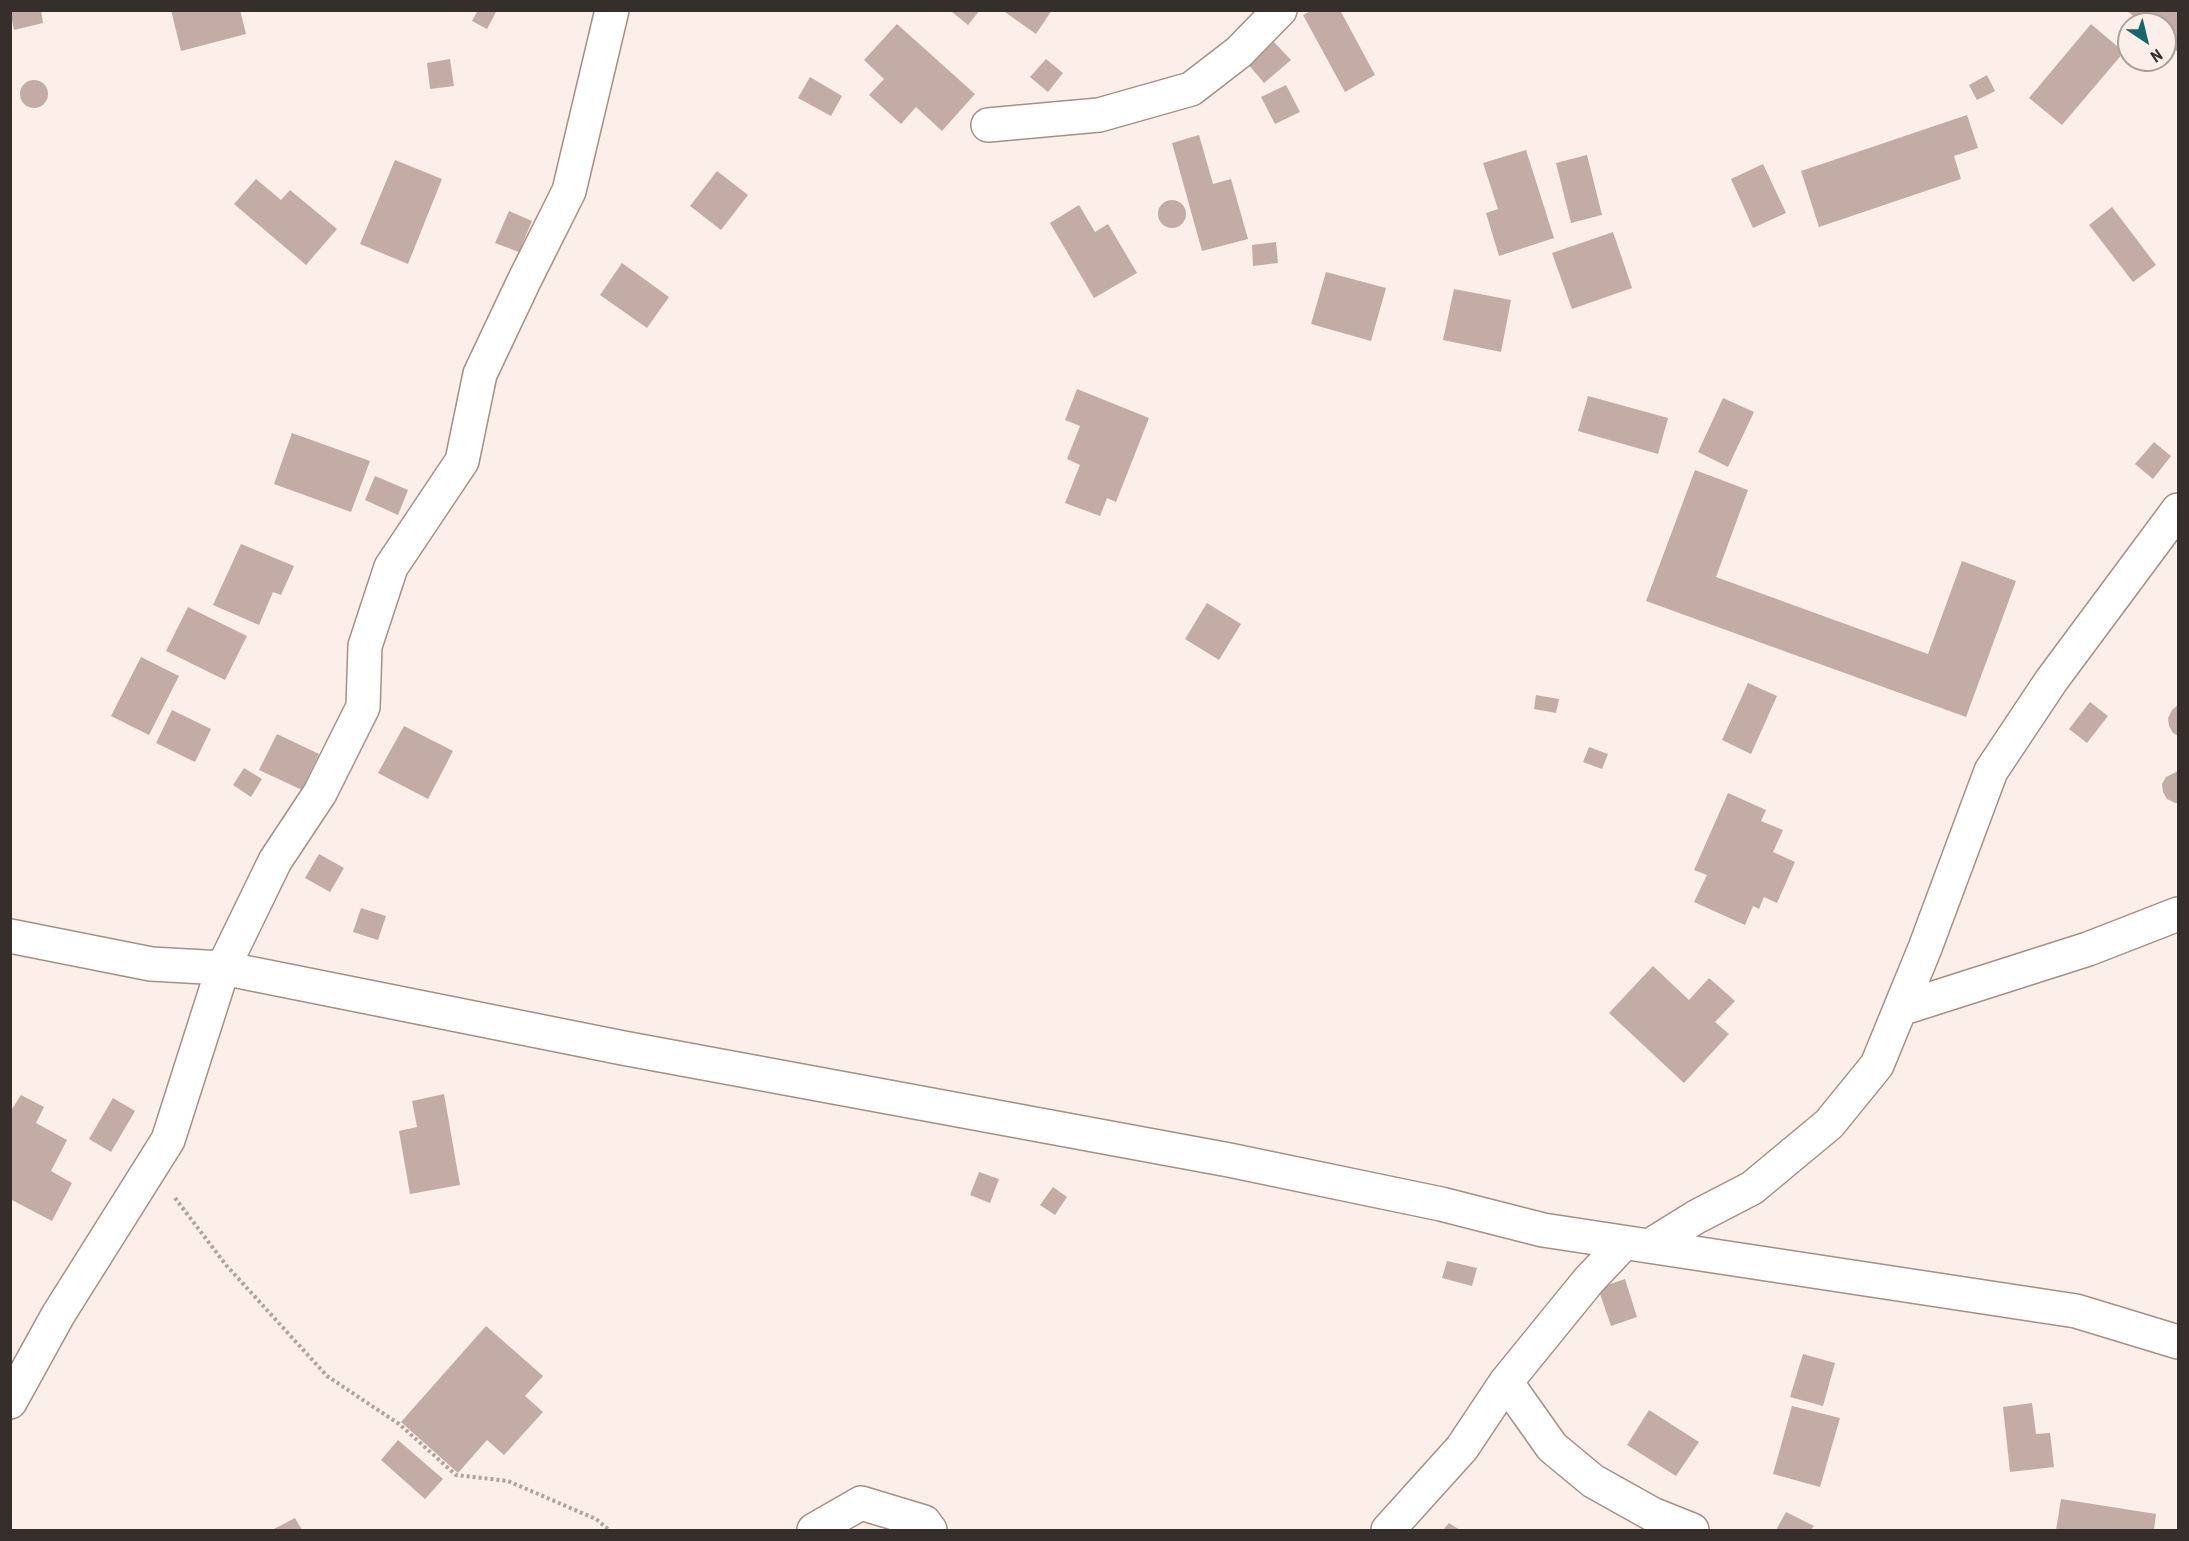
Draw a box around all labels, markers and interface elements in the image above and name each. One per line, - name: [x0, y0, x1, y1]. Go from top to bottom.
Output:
- north arrow: [2117, 12, 2177, 72]
- text: N: [2147, 45, 2166, 66]

